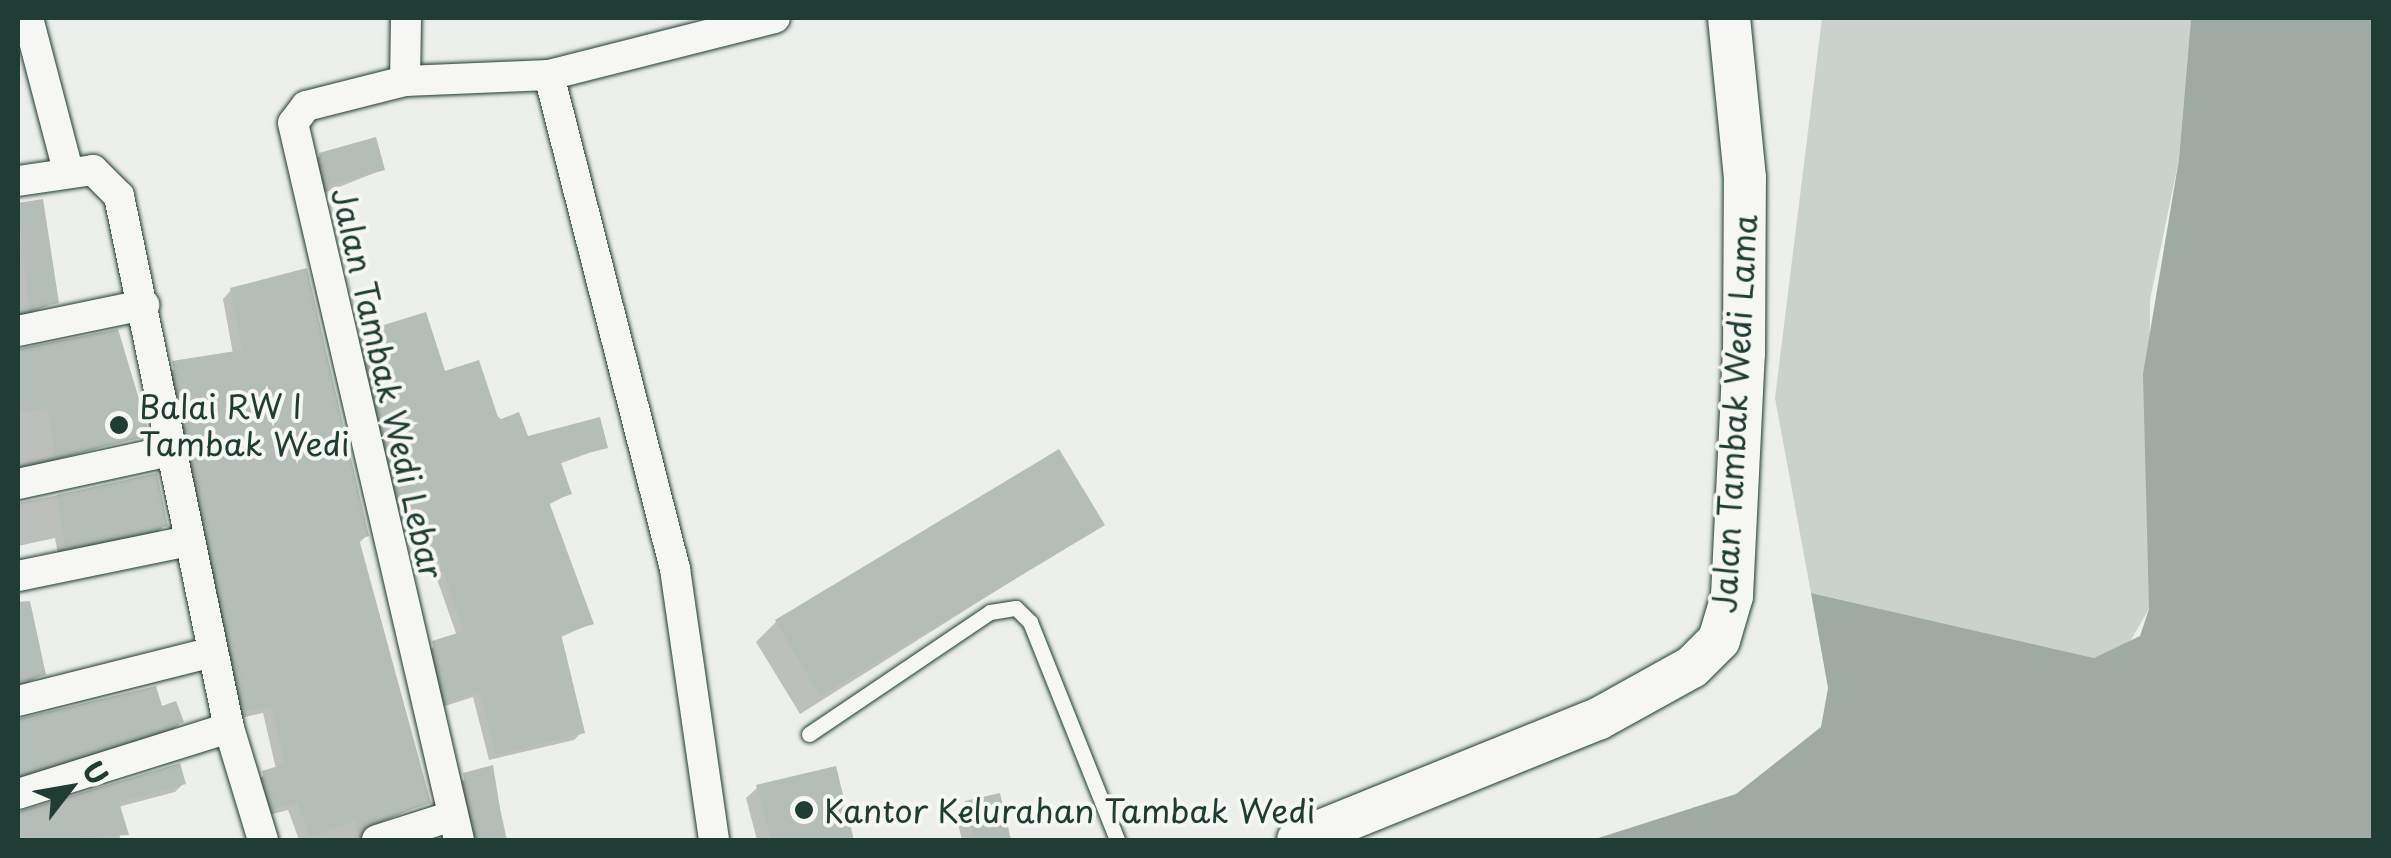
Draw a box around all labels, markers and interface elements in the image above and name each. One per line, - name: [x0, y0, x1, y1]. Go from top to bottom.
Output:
- street label: Jalan Tambak Wedi Lebar: [324, 180, 452, 586]
- street label: Jalan Tambak Wedi Lama: [1704, 211, 1764, 617]
- place label: Balai RW I Tambak Wedi: [139, 388, 350, 463]
- marker: Balai RW I Tambak Wedi: [108, 414, 130, 436]
- north arrow: [20, 738, 120, 838]
- text: U: [72, 752, 120, 792]
- place label: Kantor Kelurahan Tambak Wedi: [824, 791, 1315, 829]
- marker: Kantor Kelurahan Tambak Wedi: [793, 799, 815, 821]

